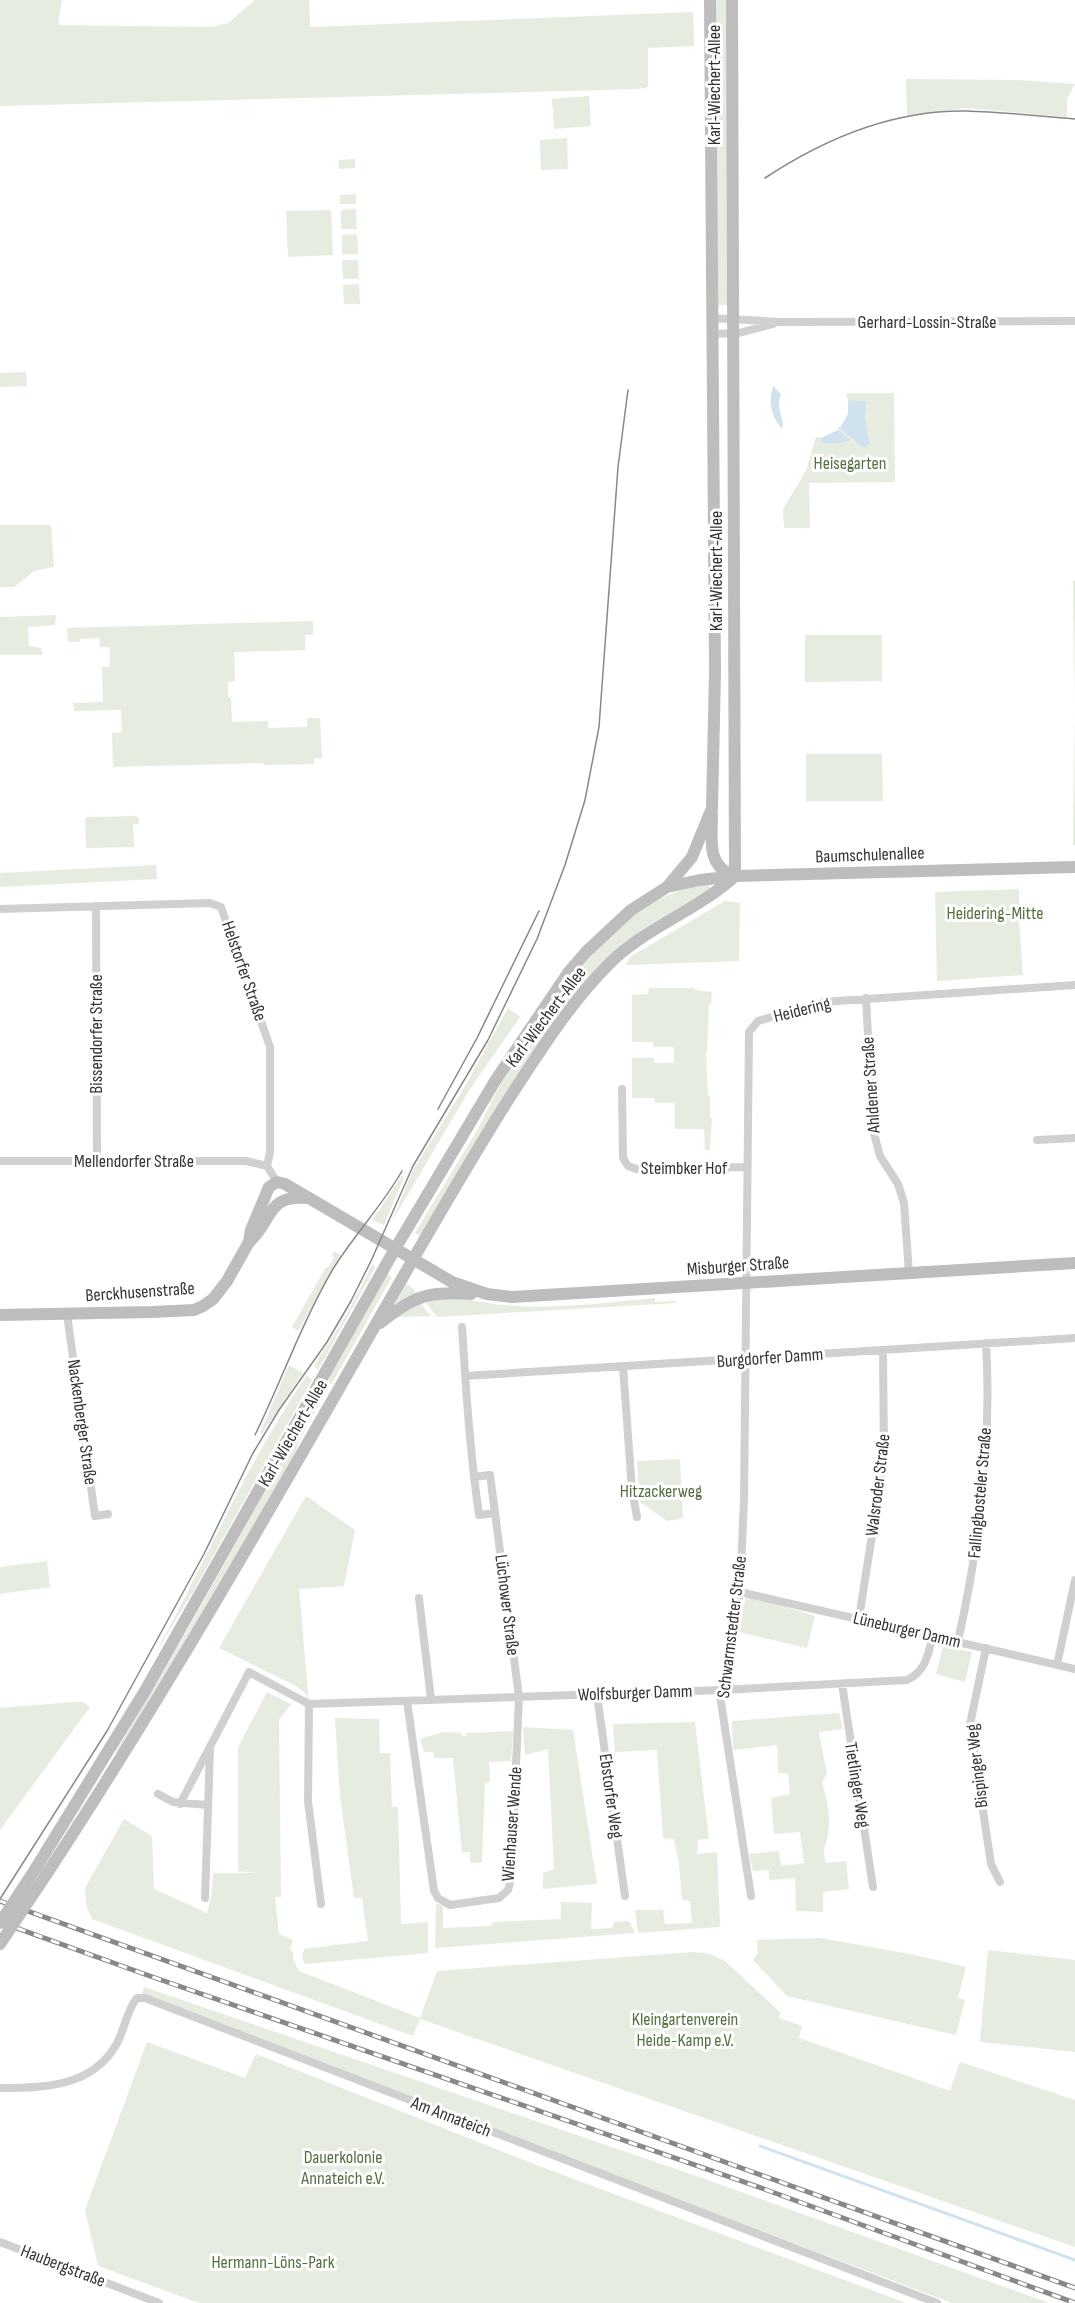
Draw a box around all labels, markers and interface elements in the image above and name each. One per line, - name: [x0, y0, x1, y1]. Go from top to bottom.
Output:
- street label: Karl-Wiechert-Allee: [704, 25, 725, 145]
- street label: Gerhard-Lossin-Straße: [857, 312, 997, 333]
- park label: Heisegarten: [814, 453, 886, 474]
- street label: Karl-Wiechert-Allee: [706, 511, 727, 631]
- street label: Baumschulenallee: [815, 843, 925, 867]
- park label: Heidering-Mitte: [947, 903, 1043, 924]
- street label: Helstorfer Straße: [217, 918, 271, 1024]
- street label: Karl-Wiechert-Allee: [501, 963, 591, 1071]
- street label: Bissendorfer Straße: [86, 974, 107, 1094]
- street label: Heidering: [771, 993, 833, 1027]
- street label: Ahldener Straße: [857, 1036, 885, 1135]
- street label: Mellendorfer Straße: [74, 1151, 194, 1172]
- street label: Steimbker Hof: [641, 1158, 728, 1179]
- street label: Misburger Straße: [686, 1252, 790, 1280]
- street label: Berckhusenstraße: [85, 1278, 195, 1306]
- street label: Burgdorfer Damm: [716, 1344, 824, 1372]
- street label: Nackenberger Straße: [63, 1358, 101, 1486]
- street label: Karl-Wiechert-Allee: [254, 1376, 332, 1490]
- street label: Fallingbosteler Straße: [964, 1427, 996, 1559]
- street label: Walsroder Straße: [861, 1433, 895, 1537]
- park label: Hitzackerweg: [620, 1481, 702, 1502]
- street label: Lüchower Straße: [490, 1553, 524, 1657]
- street label: Schwarmstedter Straße: [713, 1555, 751, 1699]
- street label: Lüneburger Damm: [851, 1607, 963, 1653]
- street label: Wolfsburger Damm: [577, 1681, 693, 1705]
- street label: Bispinger Weg: [961, 1723, 993, 1809]
- street label: Tietlinger Weg: [840, 1741, 874, 1829]
- street label: Ebstorfer Weg: [595, 1752, 627, 1840]
- street label: Wienhauser Wende: [498, 1766, 526, 1882]
- park label: Kleingartenverein Heide-Kamp e.V.: [632, 2009, 738, 2051]
- street label: Am Annateich: [407, 2092, 494, 2142]
- park label: Dauerkolonie Annateich e.V.: [300, 2147, 385, 2189]
- street label: Haubergstraße: [18, 2240, 108, 2292]
- park label: Hermann-Löns-Park: [211, 2252, 335, 2273]

